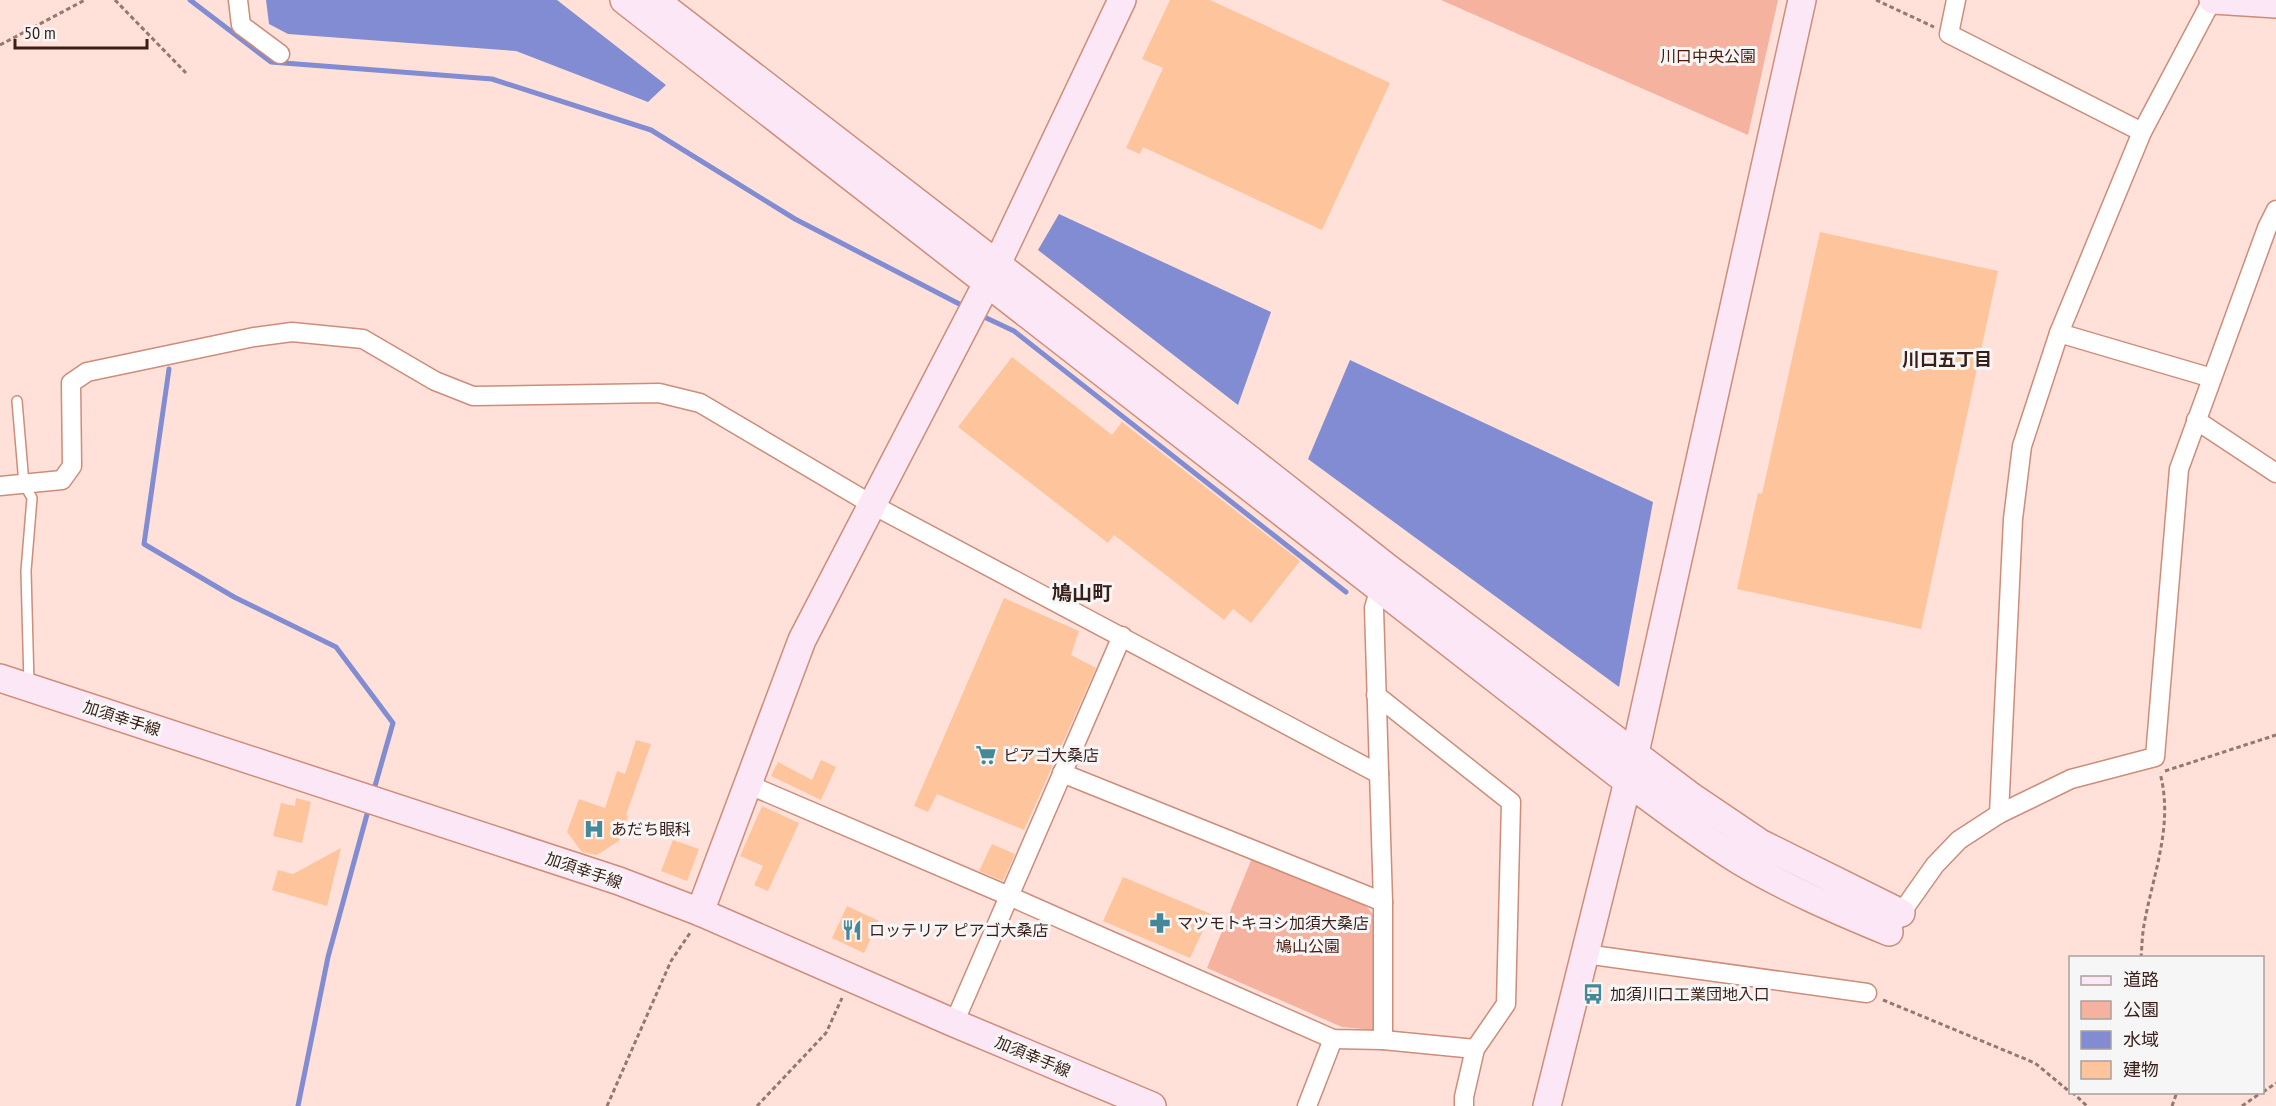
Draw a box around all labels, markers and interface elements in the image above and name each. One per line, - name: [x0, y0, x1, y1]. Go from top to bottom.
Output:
- scale bar: [15, 12, 147, 50]
- text: 50 m: [24, 21, 56, 44]
- park label: 川口中央公園: [1660, 46, 1756, 66]
- district label: 川口五丁目: [1902, 348, 1992, 371]
- district label: 鳩山町: [1052, 580, 1112, 606]
- street label: 加須幸手線: [81, 696, 163, 740]
- supermarket icon: ピアゴ大桑店: [974, 743, 998, 767]
- place label: ピアゴ大桑店: [1003, 745, 1099, 765]
- hospital icon: あだち眼科: [582, 817, 606, 841]
- place label: あだち眼科: [611, 819, 691, 839]
- street label: 加須幸手線: [543, 848, 625, 892]
- pharmacy icon: マツモトキヨシ加須大桑店: [1148, 911, 1172, 935]
- place label: マツモトキヨシ加須大桑店: [1177, 913, 1369, 933]
- restaurant icon: ロッテリア ピアゴ大桑店: [840, 918, 864, 942]
- place label: ロッテリア ピアゴ大桑店: [869, 920, 1048, 940]
- park label: 鳩山公園: [1276, 936, 1340, 956]
- legend: [2069, 956, 2264, 1094]
- text: 道路: [2123, 968, 2159, 991]
- bus stop icon: 加須川口工業団地入口: [1581, 982, 1605, 1006]
- place label: 加須川口工業団地入口: [1610, 984, 1770, 1004]
- text: 公園: [2123, 998, 2159, 1021]
- text: 水域: [2123, 1028, 2159, 1051]
- street label: 加須幸手線: [992, 1031, 1074, 1081]
- text: 建物: [2123, 1058, 2159, 1081]

